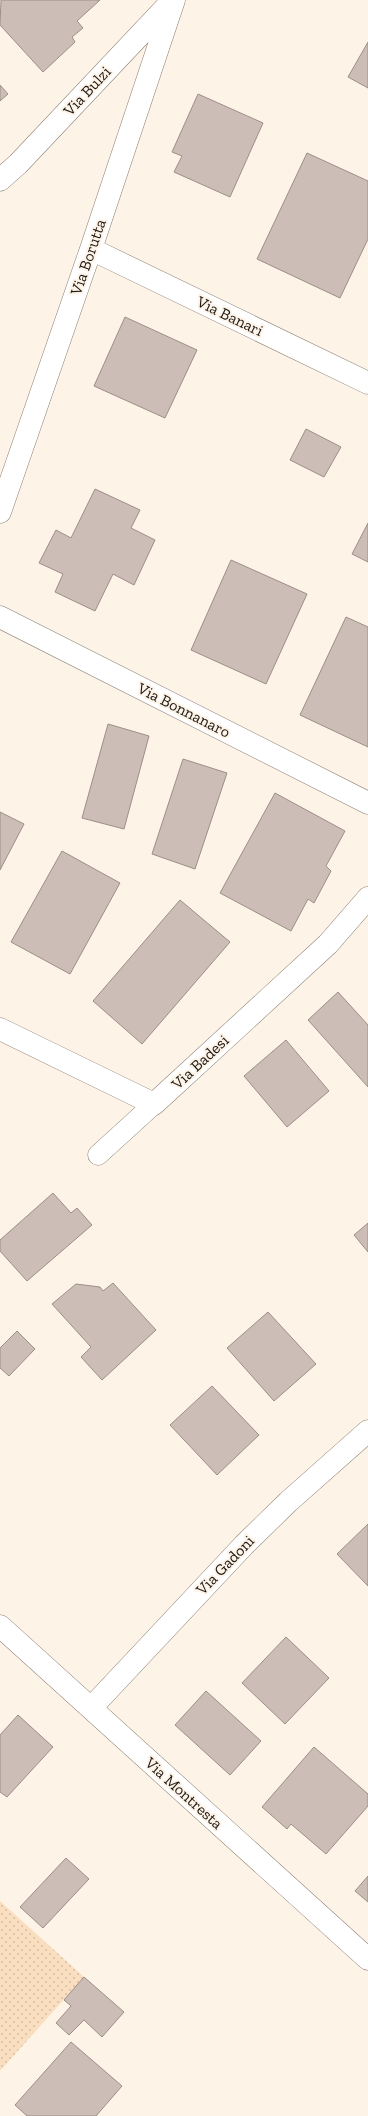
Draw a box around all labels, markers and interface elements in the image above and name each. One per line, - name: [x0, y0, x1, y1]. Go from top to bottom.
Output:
- street label: Via Bulzi: [59, 62, 115, 120]
- street label: Via Borutta: [66, 216, 110, 298]
- street label: Via Banari: [193, 291, 267, 340]
- street label: Via Bonnanaro: [134, 678, 234, 742]
- street label: Via Badesi: [167, 1030, 233, 1094]
- street label: Via Gadoni: [191, 1531, 258, 1599]
- street label: Via Montresta: [141, 1753, 227, 1833]

